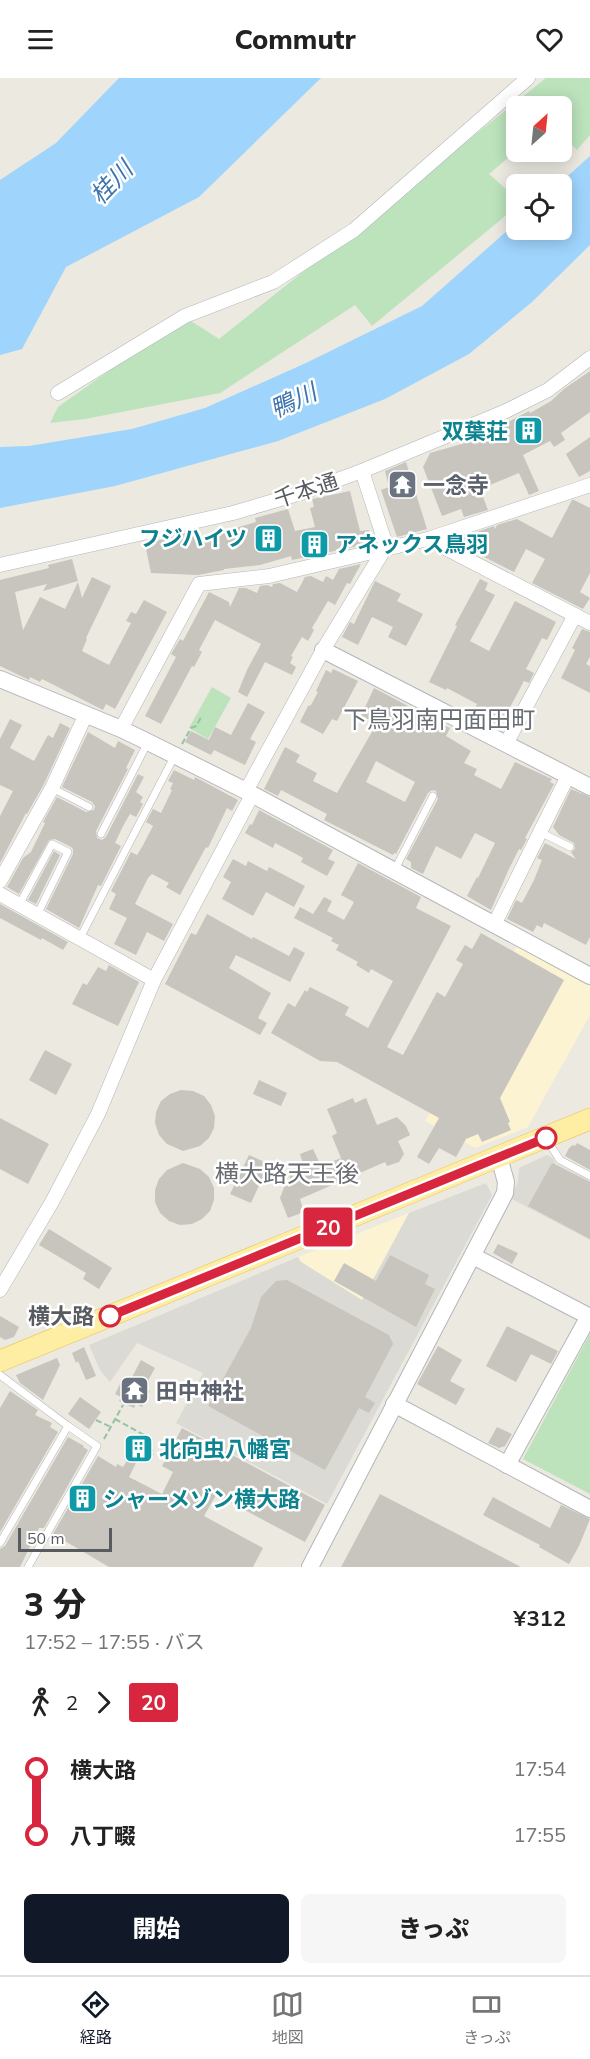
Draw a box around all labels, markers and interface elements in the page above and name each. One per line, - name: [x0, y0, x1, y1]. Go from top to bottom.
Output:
- text: Commutr: [234, 22, 356, 56]
- icon: menu: [24, 23, 57, 56]
- icon: heart: [533, 23, 566, 56]
- north arrow: [506, 96, 572, 162]
- map controls: [506, 96, 572, 240]
- water label: 桂川: [84, 152, 141, 210]
- button: locate: [506, 174, 572, 240]
- water label: 鴨川: [265, 375, 324, 424]
- building icon: 双葉荘: [513, 415, 545, 447]
- place label: 双葉荘: [442, 417, 508, 445]
- street label: 千本通: [270, 466, 342, 514]
- temple icon: 一念寺: [386, 469, 418, 501]
- place label: 一念寺: [423, 471, 489, 499]
- building icon: フジハイツ: [252, 522, 284, 554]
- place label: フジハイツ: [139, 524, 247, 552]
- building icon: アネックス鳥羽: [298, 528, 330, 560]
- place label: アネックス鳥羽: [335, 530, 488, 558]
- district label: 下鳥羽南円面田町: [343, 704, 535, 734]
- unlabelled marker: [535, 1127, 557, 1149]
- district label: 横大路天王後: [215, 1158, 359, 1188]
- line badge: 20: [301, 1208, 355, 1246]
- text: 20: [315, 1214, 341, 1240]
- place label: 横大路: [28, 1302, 94, 1330]
- marker: 横大路: [99, 1305, 121, 1327]
- temple icon: 田中神社: [119, 1375, 151, 1407]
- place label: 田中神社: [156, 1377, 244, 1405]
- building icon: 北向虫八幡宮: [122, 1433, 154, 1465]
- place label: 北向虫八幡宮: [159, 1435, 291, 1463]
- building icon: シャーメゾン横大路: [66, 1483, 98, 1515]
- place label: シャーメゾン横大路: [103, 1485, 300, 1513]
- scale bar: [18, 1525, 112, 1552]
- text: 50 m: [27, 1528, 64, 1548]
- text: 3 分: [24, 1583, 86, 1624]
- text: ¥312: [513, 1604, 566, 1632]
- text: 17:52 – 17:55 · バス: [24, 1629, 205, 1654]
- icon: walk: [24, 1686, 57, 1719]
- icon: forward: [87, 1686, 120, 1719]
- text: 20: [141, 1689, 166, 1715]
- text: 2: [66, 1690, 78, 1715]
- text: 横大路: [70, 1756, 136, 1784]
- text: 17:54: [513, 1756, 566, 1781]
- text: 八丁畷: [70, 1822, 136, 1850]
- text: 17:55: [513, 1822, 566, 1847]
- button: 開始: [24, 1894, 289, 1963]
- button: きっぷ: [301, 1894, 566, 1963]
- tab: 経路: [79, 1988, 112, 2048]
- tab: 地図: [271, 1988, 304, 2048]
- tab: きっぷ: [463, 1988, 511, 2048]

